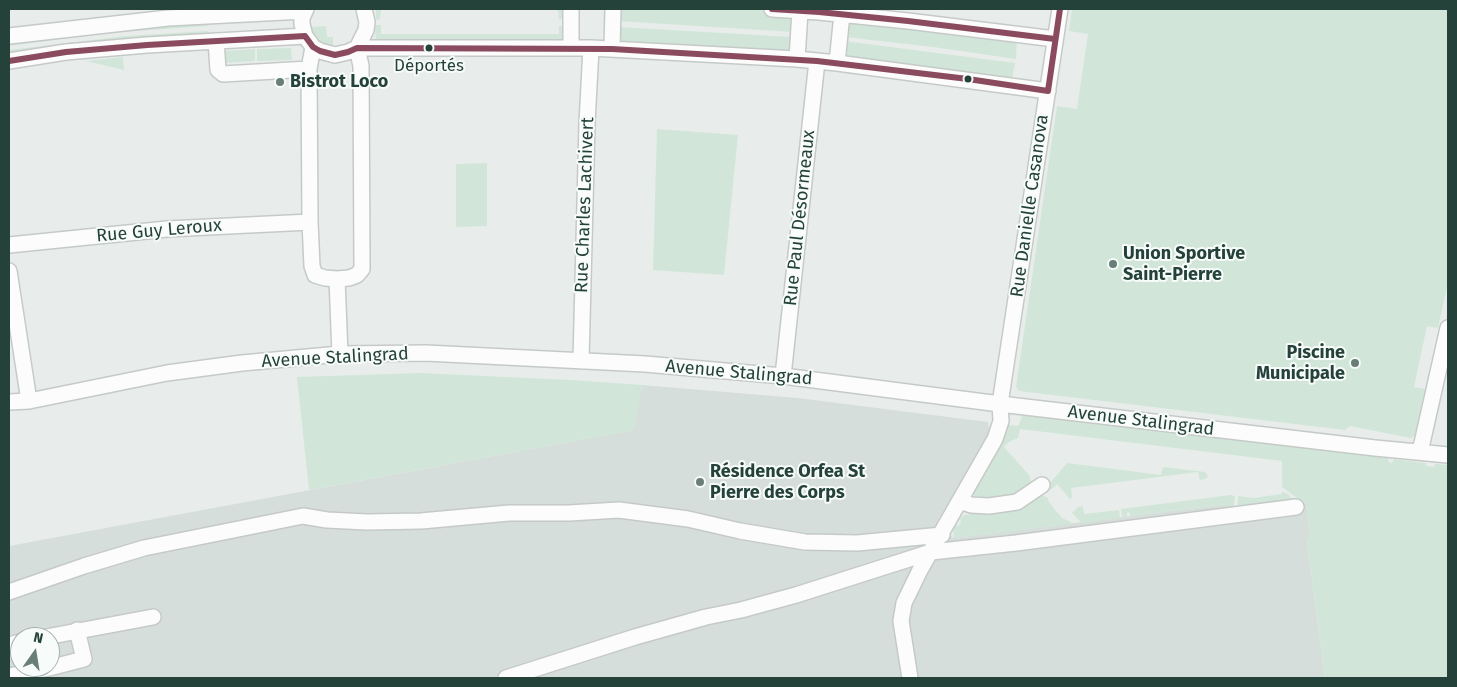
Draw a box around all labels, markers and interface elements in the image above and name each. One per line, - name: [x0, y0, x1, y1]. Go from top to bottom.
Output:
- marker: Déportés: [424, 43, 434, 53]
- place label: Déportés: [394, 56, 464, 76]
- place label: Bistrot Loco: [290, 71, 388, 93]
- unlabelled marker: [963, 74, 973, 84]
- marker: Bistrot Loco: [274, 76, 286, 88]
- street label: Rue Danielle Casanova: [1006, 113, 1054, 299]
- street label: Rue Charles Lachivert: [571, 117, 599, 293]
- street label: Rue Paul Désormeaux: [780, 129, 820, 307]
- street label: Rue Guy Leroux: [95, 215, 223, 247]
- place label: Union Sportive Saint-Pierre: [1123, 243, 1245, 286]
- marker: Union Sportive Saint-Pierre: [1107, 258, 1119, 270]
- place label: Piscine Municipale: [1256, 342, 1345, 384]
- street label: Avenue Stalingrad: [261, 343, 409, 373]
- street label: Avenue Stalingrad: [665, 356, 813, 390]
- marker: Piscine Municipale: [1349, 357, 1361, 369]
- street label: Avenue Stalingrad: [1067, 401, 1215, 441]
- place label: Résidence Orfea St Pierre des Corps: [710, 461, 865, 504]
- marker: Résidence Orfea St Pierre des Corps: [694, 476, 706, 488]
- north arrow: [10, 627, 60, 677]
- text: N: [32, 629, 45, 647]

